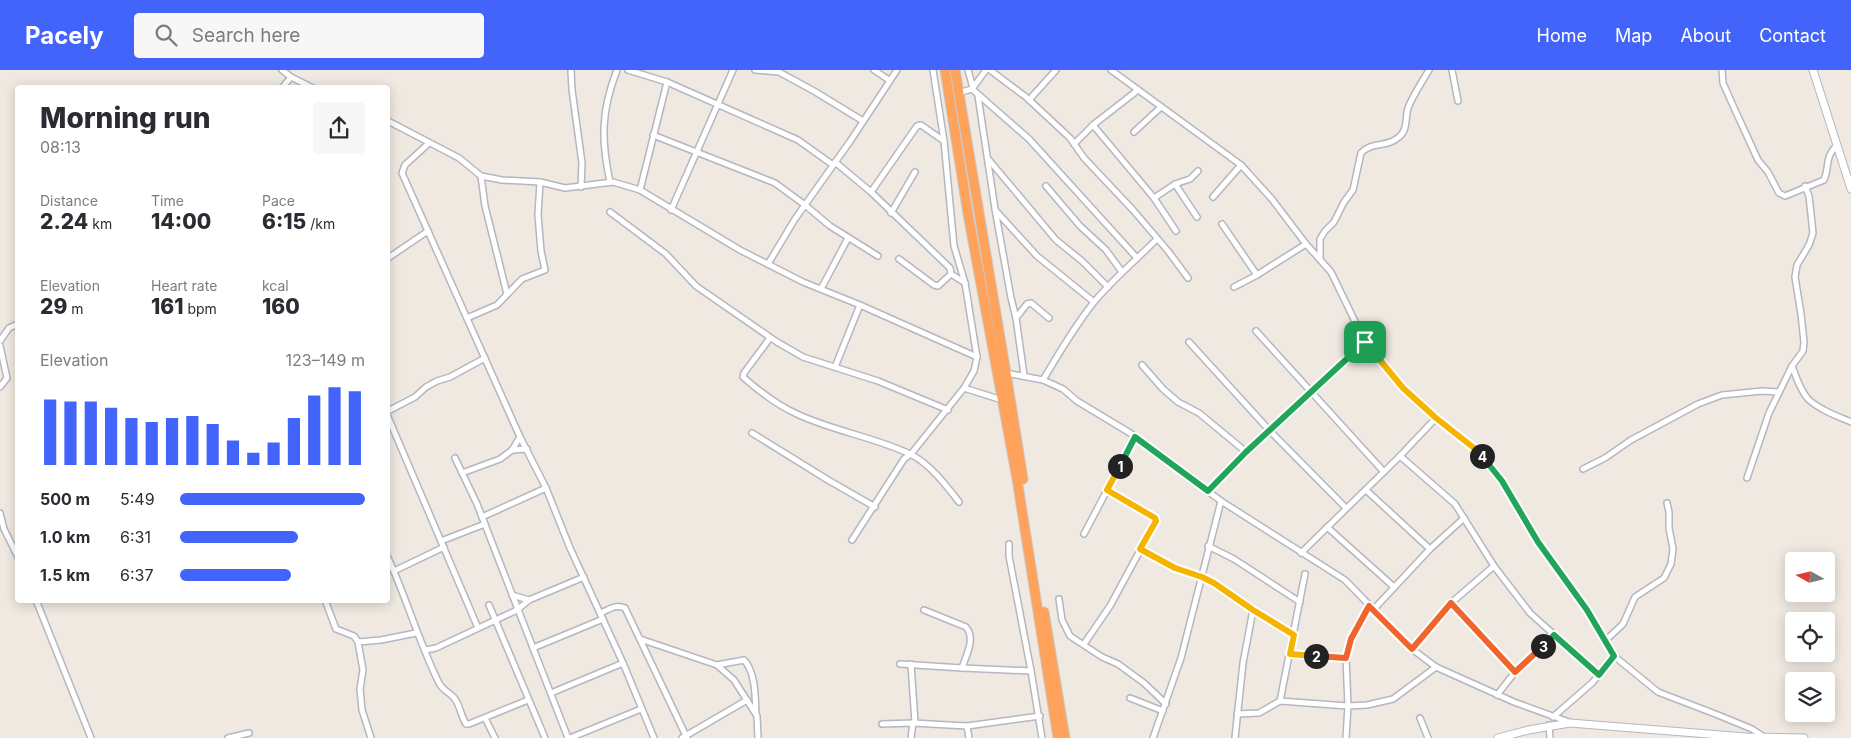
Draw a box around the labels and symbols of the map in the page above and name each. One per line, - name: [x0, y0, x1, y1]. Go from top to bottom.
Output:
- pin: [1344, 321, 1386, 363]
- pin: 4: [1470, 444, 1494, 468]
- pin: 1: [1108, 454, 1132, 478]
- north arrow: [1785, 552, 1835, 602]
- pin: 3: [1530, 634, 1556, 658]
- pin: 2: [1304, 644, 1328, 668]

